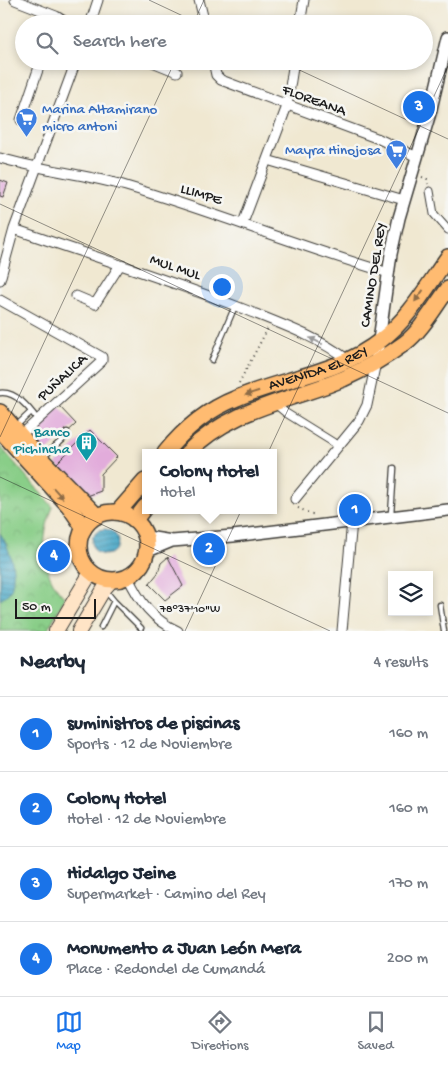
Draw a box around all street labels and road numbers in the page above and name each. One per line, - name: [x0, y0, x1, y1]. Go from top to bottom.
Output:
- street label: FLOREANA: [279, 81, 350, 121]
- street label: LLIMPE: [178, 180, 225, 210]
- street label: CAMINO DEL REY: [357, 221, 391, 329]
- street label: MUL MUL: [147, 251, 203, 285]
- street label: AVENIDA EL REY: [266, 342, 372, 395]
- street label: PUÑALICA: [34, 350, 93, 406]

